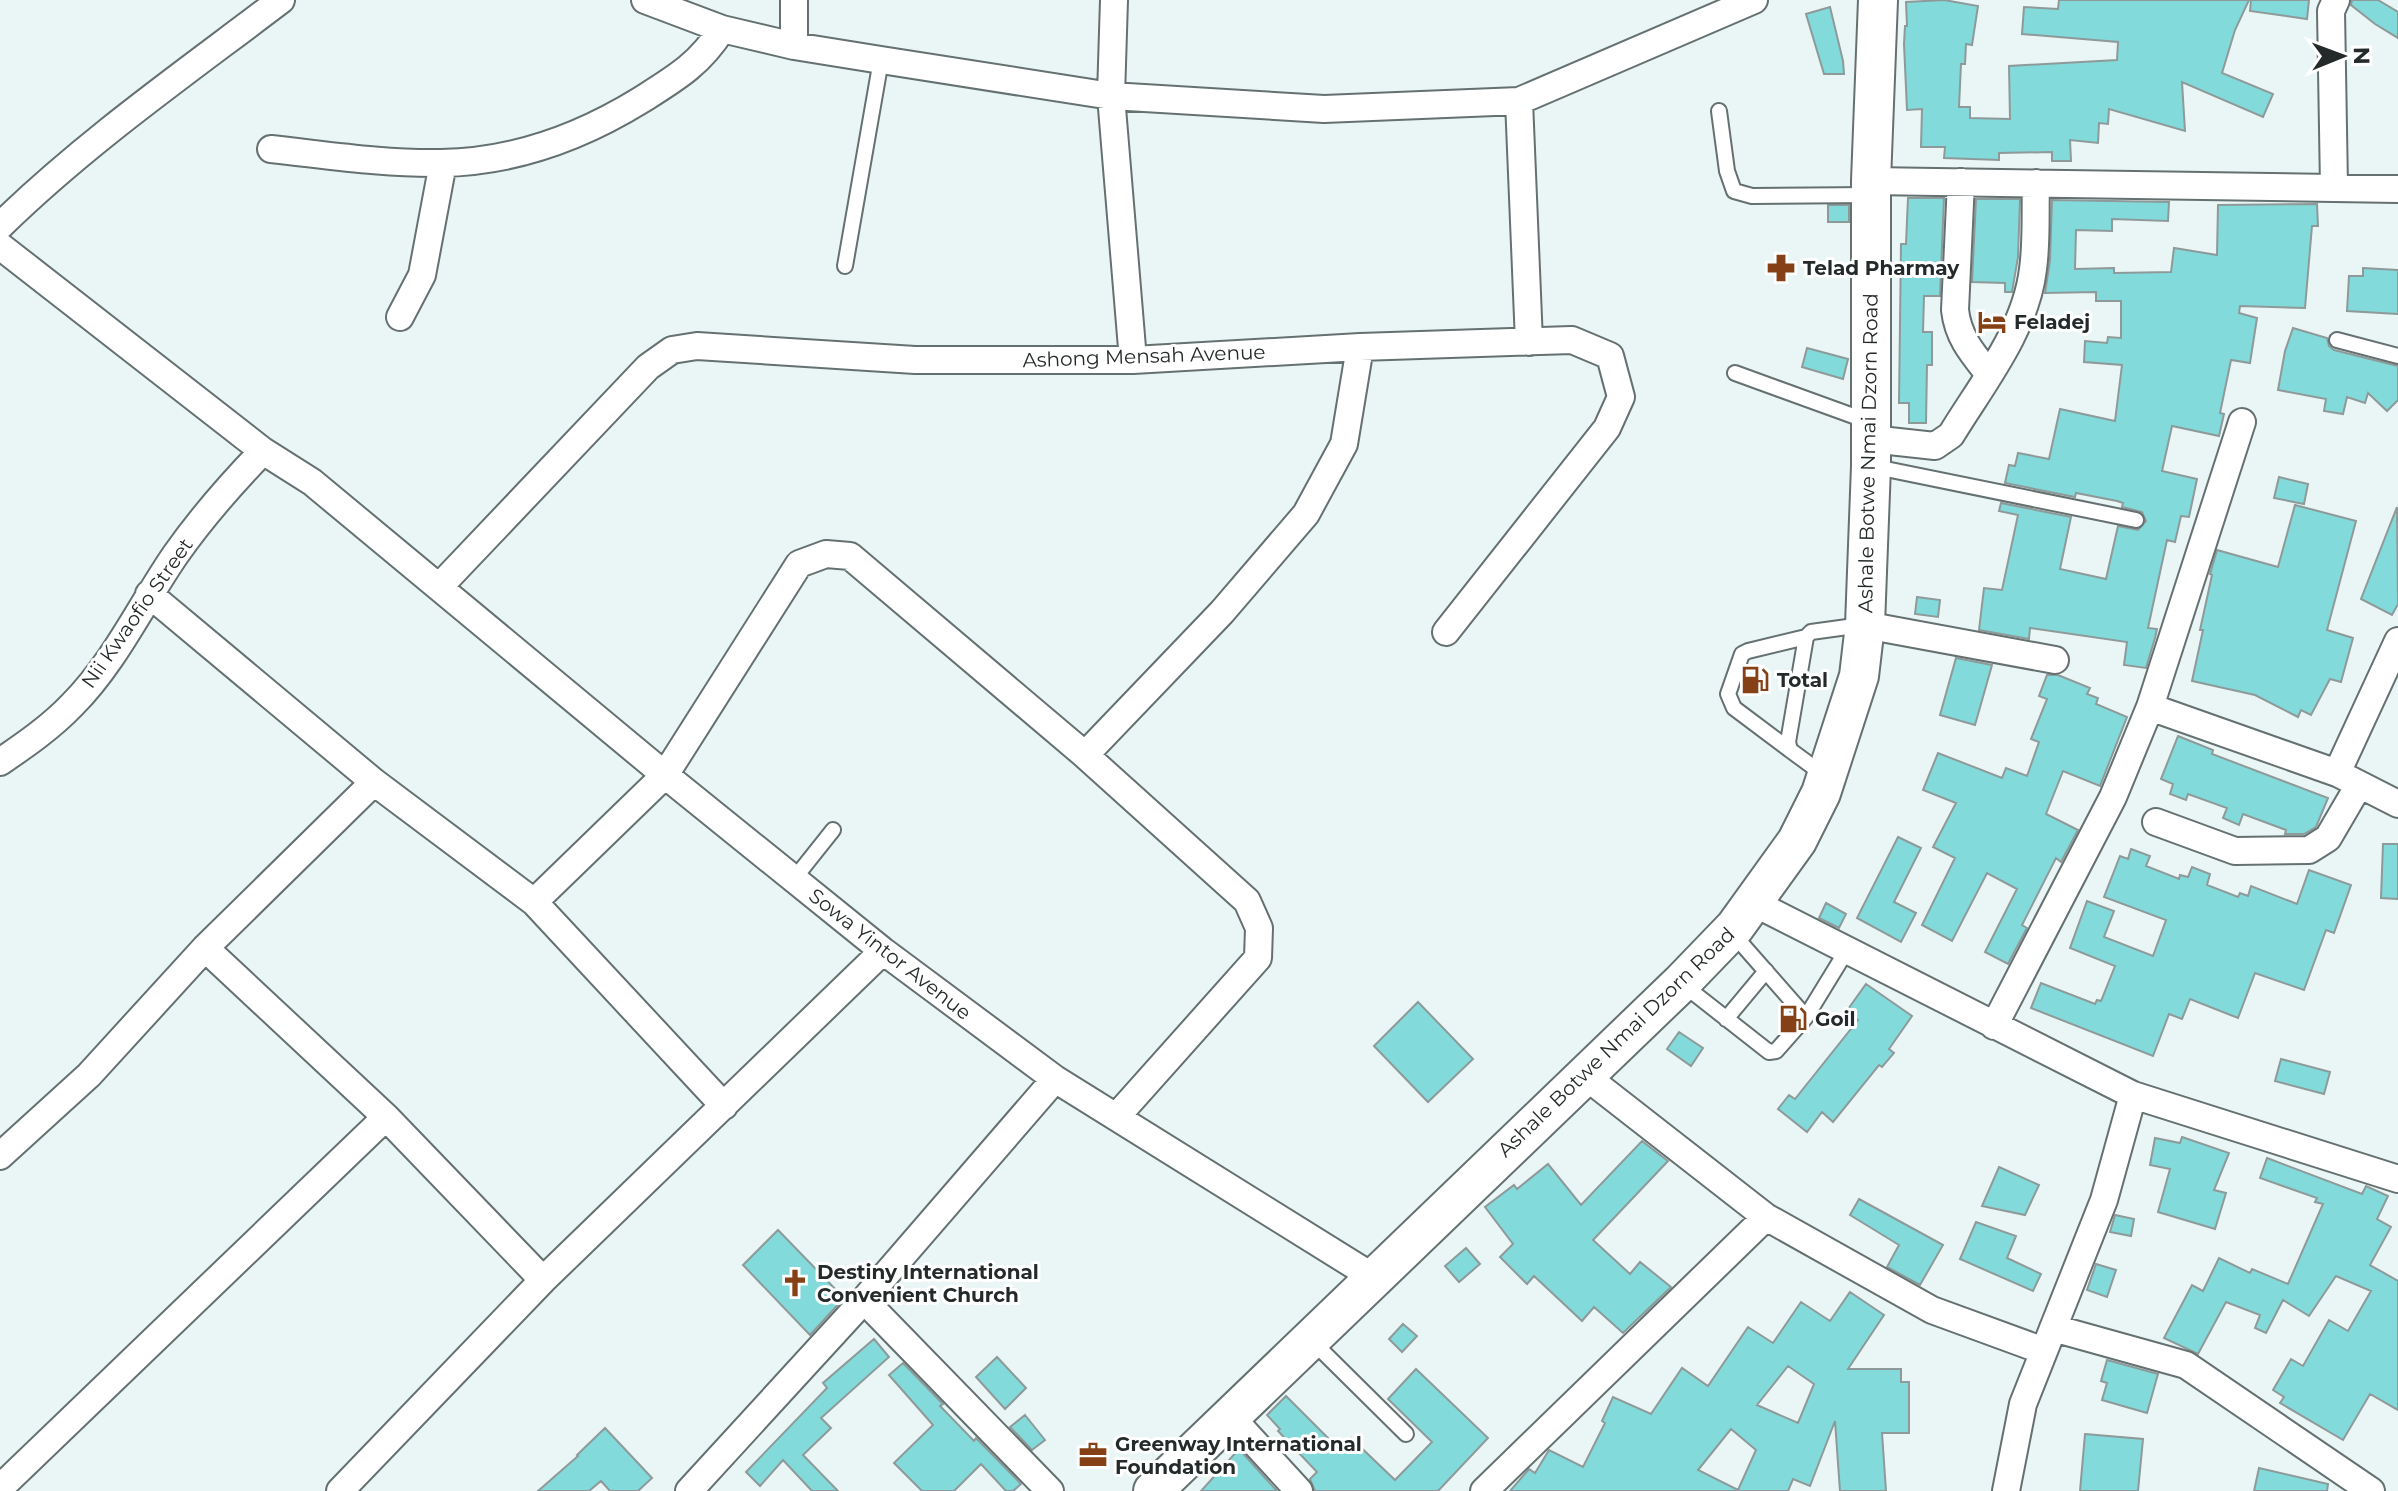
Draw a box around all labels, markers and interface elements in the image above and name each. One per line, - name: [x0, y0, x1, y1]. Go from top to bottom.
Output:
- north arrow: [2302, 16, 2382, 96]
- text: N: [2348, 47, 2375, 65]
- pharmacy icon: Telad Pharmay: [1766, 253, 1796, 283]
- place label: Telad Pharmay: [1803, 256, 1960, 280]
- street label: Ashale Botwe Nmai Dzorn Road: [1853, 293, 1883, 613]
- hotel icon: Feladej: [1977, 307, 2007, 337]
- place label: Feladej: [2014, 310, 2090, 334]
- street label: Ashong Mensah Avenue: [1022, 340, 1266, 372]
- street label: Nii Kwaofio Street: [76, 533, 198, 693]
- fuel station icon: Total: [1740, 665, 1770, 695]
- place label: Total: [1777, 668, 1828, 692]
- street label: Sowa Yintor Avenue: [804, 883, 976, 1025]
- street label: Ashale Botwe Nmai Dzorn Road: [1493, 922, 1739, 1162]
- fuel station icon: Goil: [1778, 1004, 1808, 1034]
- place label: Goil: [1815, 1007, 1856, 1031]
- place label: Destiny International Convenient Church: [817, 1260, 1039, 1307]
- church icon: Destiny International Convenient Church: [780, 1268, 810, 1298]
- place label: Greenway International Foundation: [1115, 1432, 1362, 1479]
- office icon: Greenway International Foundation: [1078, 1440, 1108, 1470]

